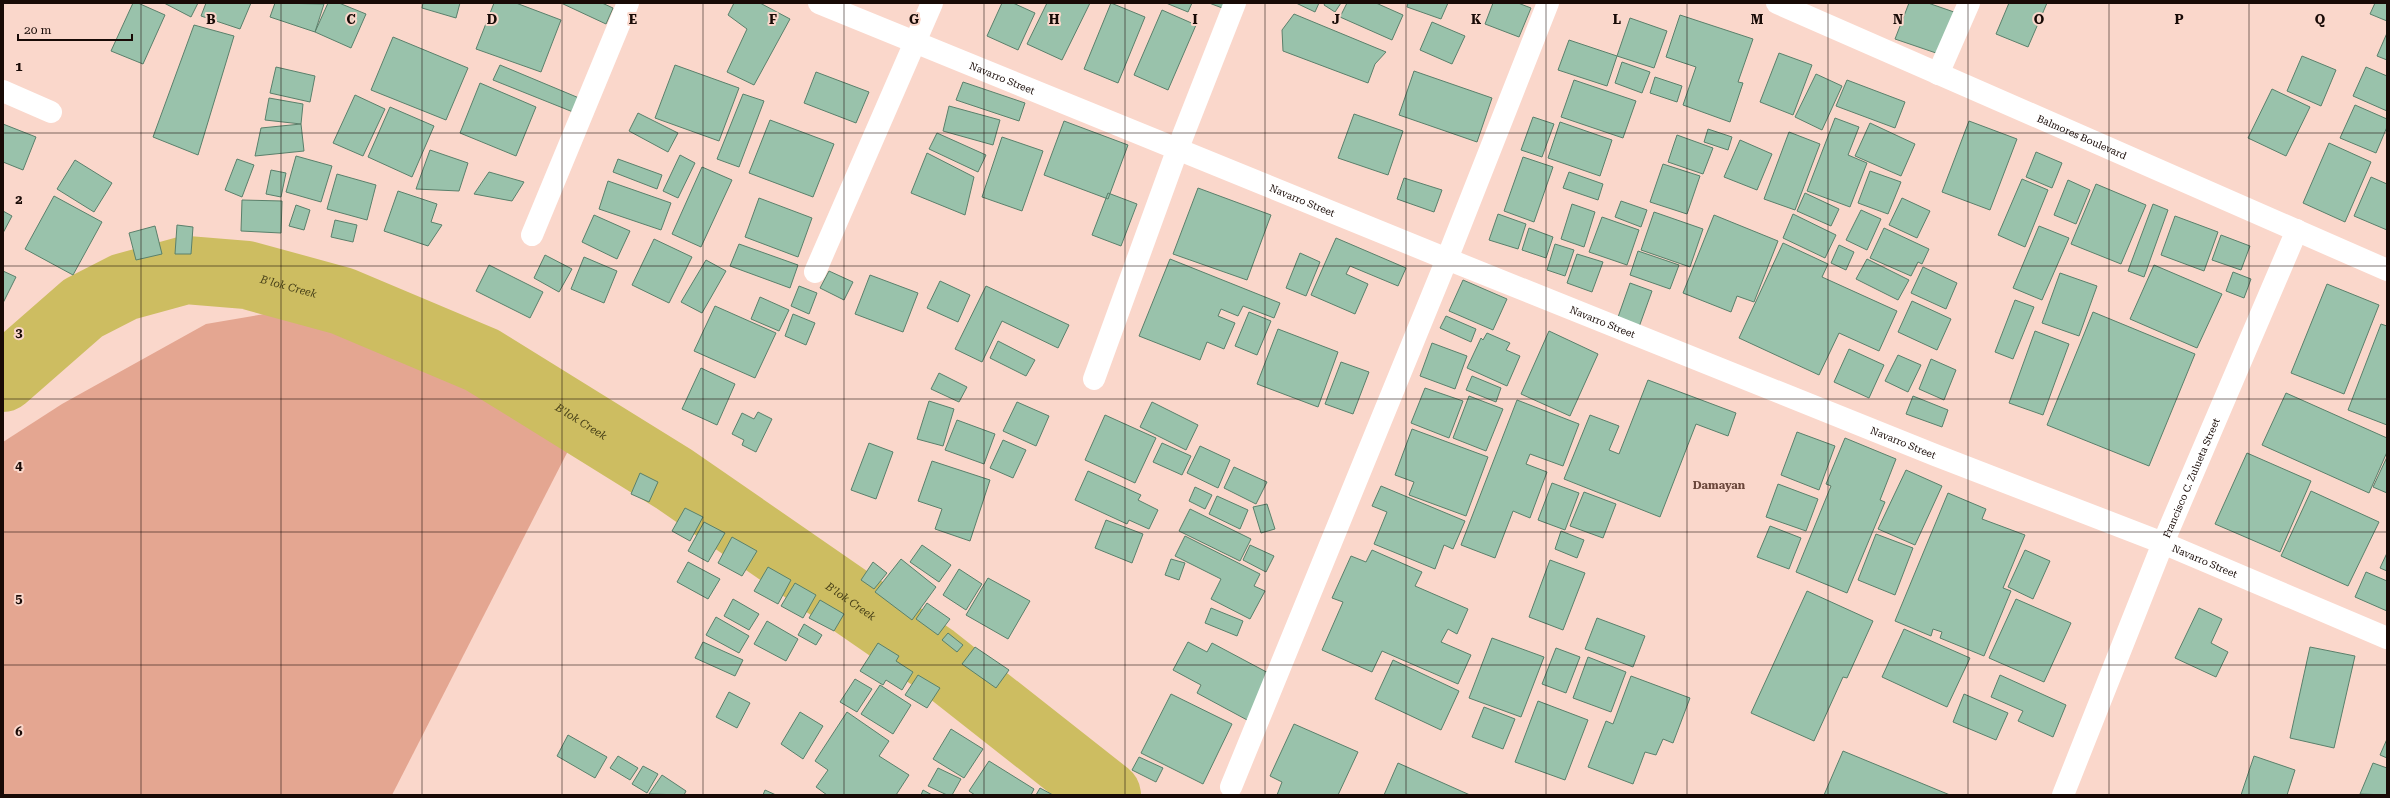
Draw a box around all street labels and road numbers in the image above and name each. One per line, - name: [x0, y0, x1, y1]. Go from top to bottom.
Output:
- street label: Navarro Street: [968, 60, 1037, 96]
- street label: Balmores Boulevard: [2036, 112, 2129, 161]
- street label: Navarro Street: [1268, 182, 1337, 218]
- street label: Navarro Street: [1568, 303, 1637, 340]
- street label: Francisco C. Zulueta Street: [2160, 416, 2221, 539]
- street label: Navarro Street: [1869, 424, 1938, 460]
- street label: Navarro Street: [2171, 542, 2239, 580]

